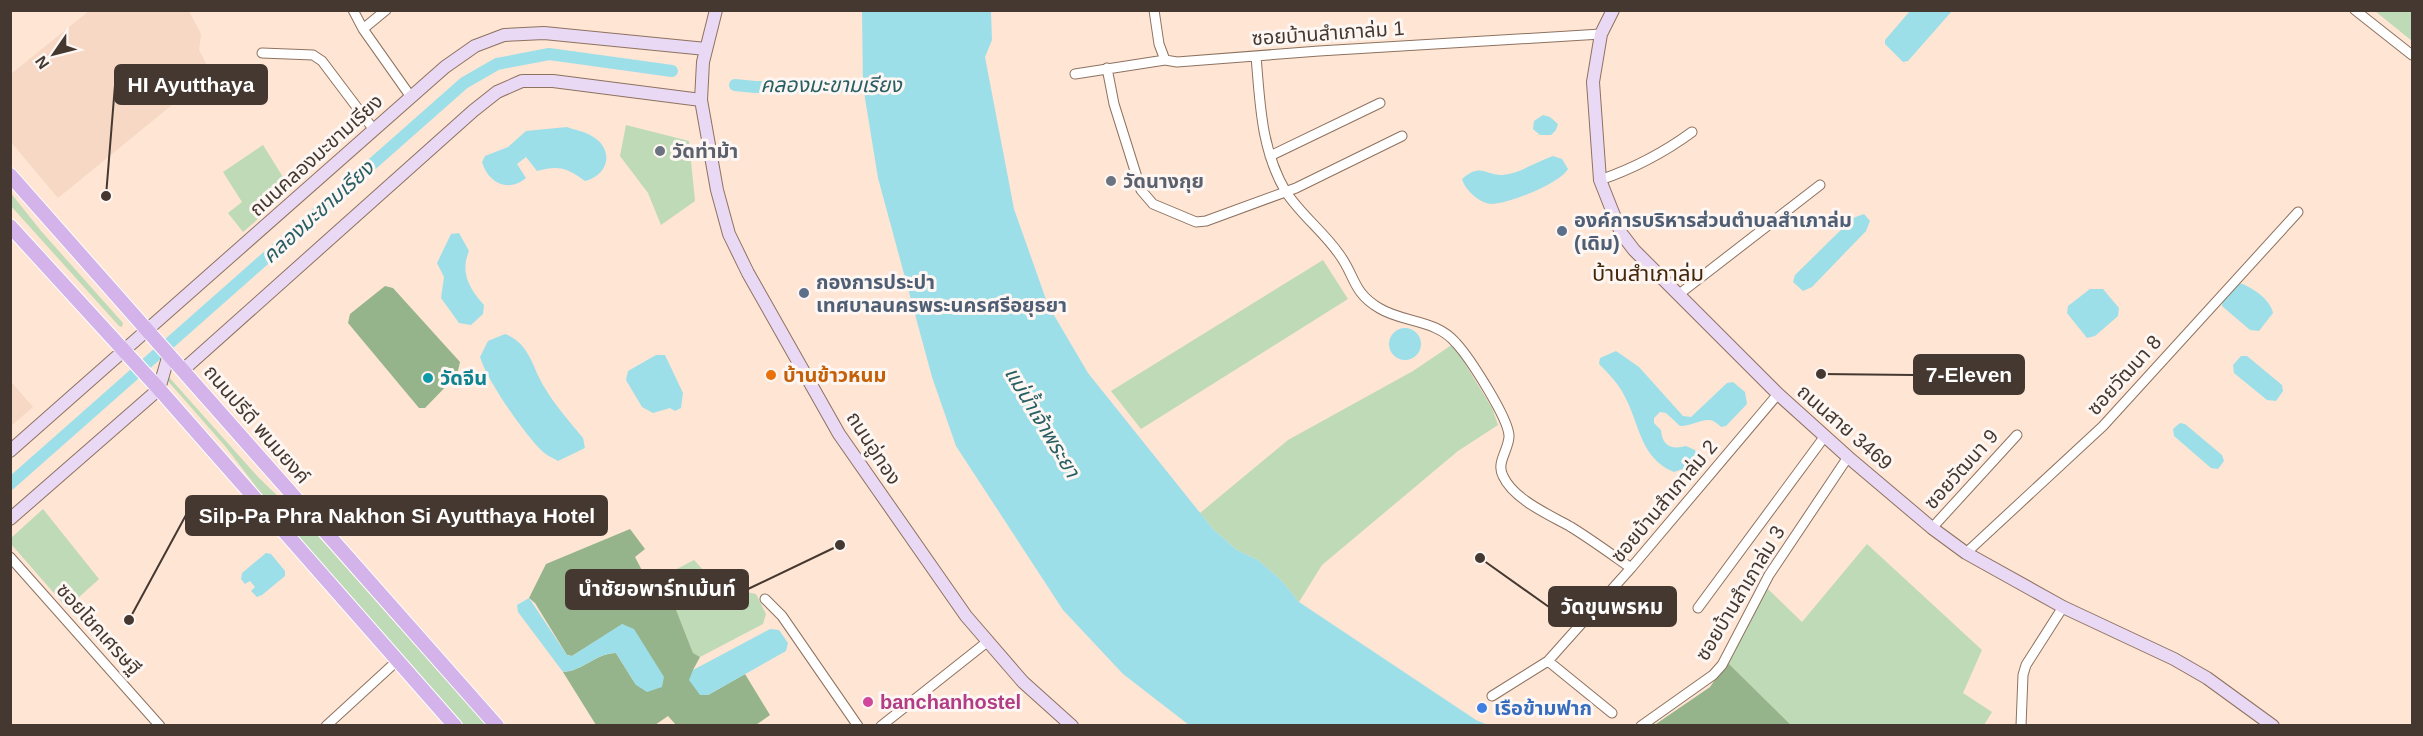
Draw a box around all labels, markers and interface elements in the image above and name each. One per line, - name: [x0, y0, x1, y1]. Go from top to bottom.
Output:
- street label: ซอยบ้านสำเภาล่ม 1: [1251, 17, 1405, 49]
- north arrow: [24, 24, 84, 84]
- text: N: [32, 53, 52, 72]
- callout: HI Ayutthaya: [115, 65, 267, 104]
- text: HI Ayutthaya: [128, 73, 255, 96]
- water label: คลองมะขามเรียง: [760, 73, 903, 96]
- street label: ถนนคลองมะขามเรียง: [244, 89, 388, 221]
- place label: วัดท่าม้า: [672, 140, 738, 162]
- marker: วัดท่าม้า: [653, 144, 667, 158]
- water label: คลองมะขามเรียง: [257, 155, 379, 269]
- place label: วัดนางกุย: [1123, 170, 1204, 193]
- marker: วัดนางกุย: [1104, 174, 1118, 188]
- place label: องค์การบริหารส่วนตำบลสำเภาล่ม (เดิม): [1574, 209, 1852, 254]
- marker: องค์การบริหารส่วนตำบลสำเภาล่ม (เดิม): [1555, 224, 1569, 238]
- district label: บ้านสำเภาล่ม: [1592, 261, 1704, 286]
- place label: กองการประปา เทศบาลนครพระนครศรีอยุธยา: [816, 271, 1067, 317]
- marker: กองการประปา เทศบาลนครพระนครศรีอยุธยา: [797, 286, 811, 300]
- street label: ซอยวัฒนา 8: [2083, 331, 2165, 419]
- callout: 7-Eleven: [1914, 355, 2024, 394]
- street label: ถนนปรีดี พนมยงค์: [200, 360, 314, 488]
- water label: แม่น้ำเจ้าพระยา: [1001, 361, 1088, 482]
- text: 7-Eleven: [1926, 363, 2012, 386]
- place label: บ้านข้าวหนม: [783, 364, 886, 386]
- place label: วัดจีน: [440, 367, 487, 389]
- marker: บ้านข้าวหนม: [764, 368, 778, 382]
- marker: วัดจีน: [421, 371, 435, 385]
- street label: ถนนสาย 3469: [1793, 380, 1897, 474]
- street label: ถนนอู่ทอง: [841, 407, 906, 490]
- street label: ซอยวัฒนา 9: [1920, 425, 2002, 513]
- street label: ซอยบ้านสำเภาล่ม 2: [1606, 435, 1722, 567]
- callout: Silp-Pa Phra Nakhon Si Ayutthaya Hotel: [186, 496, 607, 535]
- text: Silp-Pa Phra Nakhon Si Ayutthaya Hotel: [199, 504, 595, 527]
- street label: ซอยบ้านสำเภาล่ม 3: [1691, 522, 1789, 664]
- callout: นำชัยอพาร์ทเม้นท์: [566, 570, 748, 609]
- text: นำชัยอพาร์ทเม้นท์: [578, 577, 736, 600]
- street label: ซอยโชคเศรษฐี: [52, 579, 146, 679]
- callout: วัดขุนพรหม: [1549, 587, 1676, 626]
- text: วัดขุนพรหม: [1561, 595, 1663, 620]
- place label: banchanhostel: [880, 691, 1021, 713]
- marker: banchanhostel: [861, 695, 875, 709]
- place label: เรือข้ามฟาก: [1494, 697, 1592, 719]
- marker: เรือข้ามฟาก: [1475, 701, 1489, 715]

